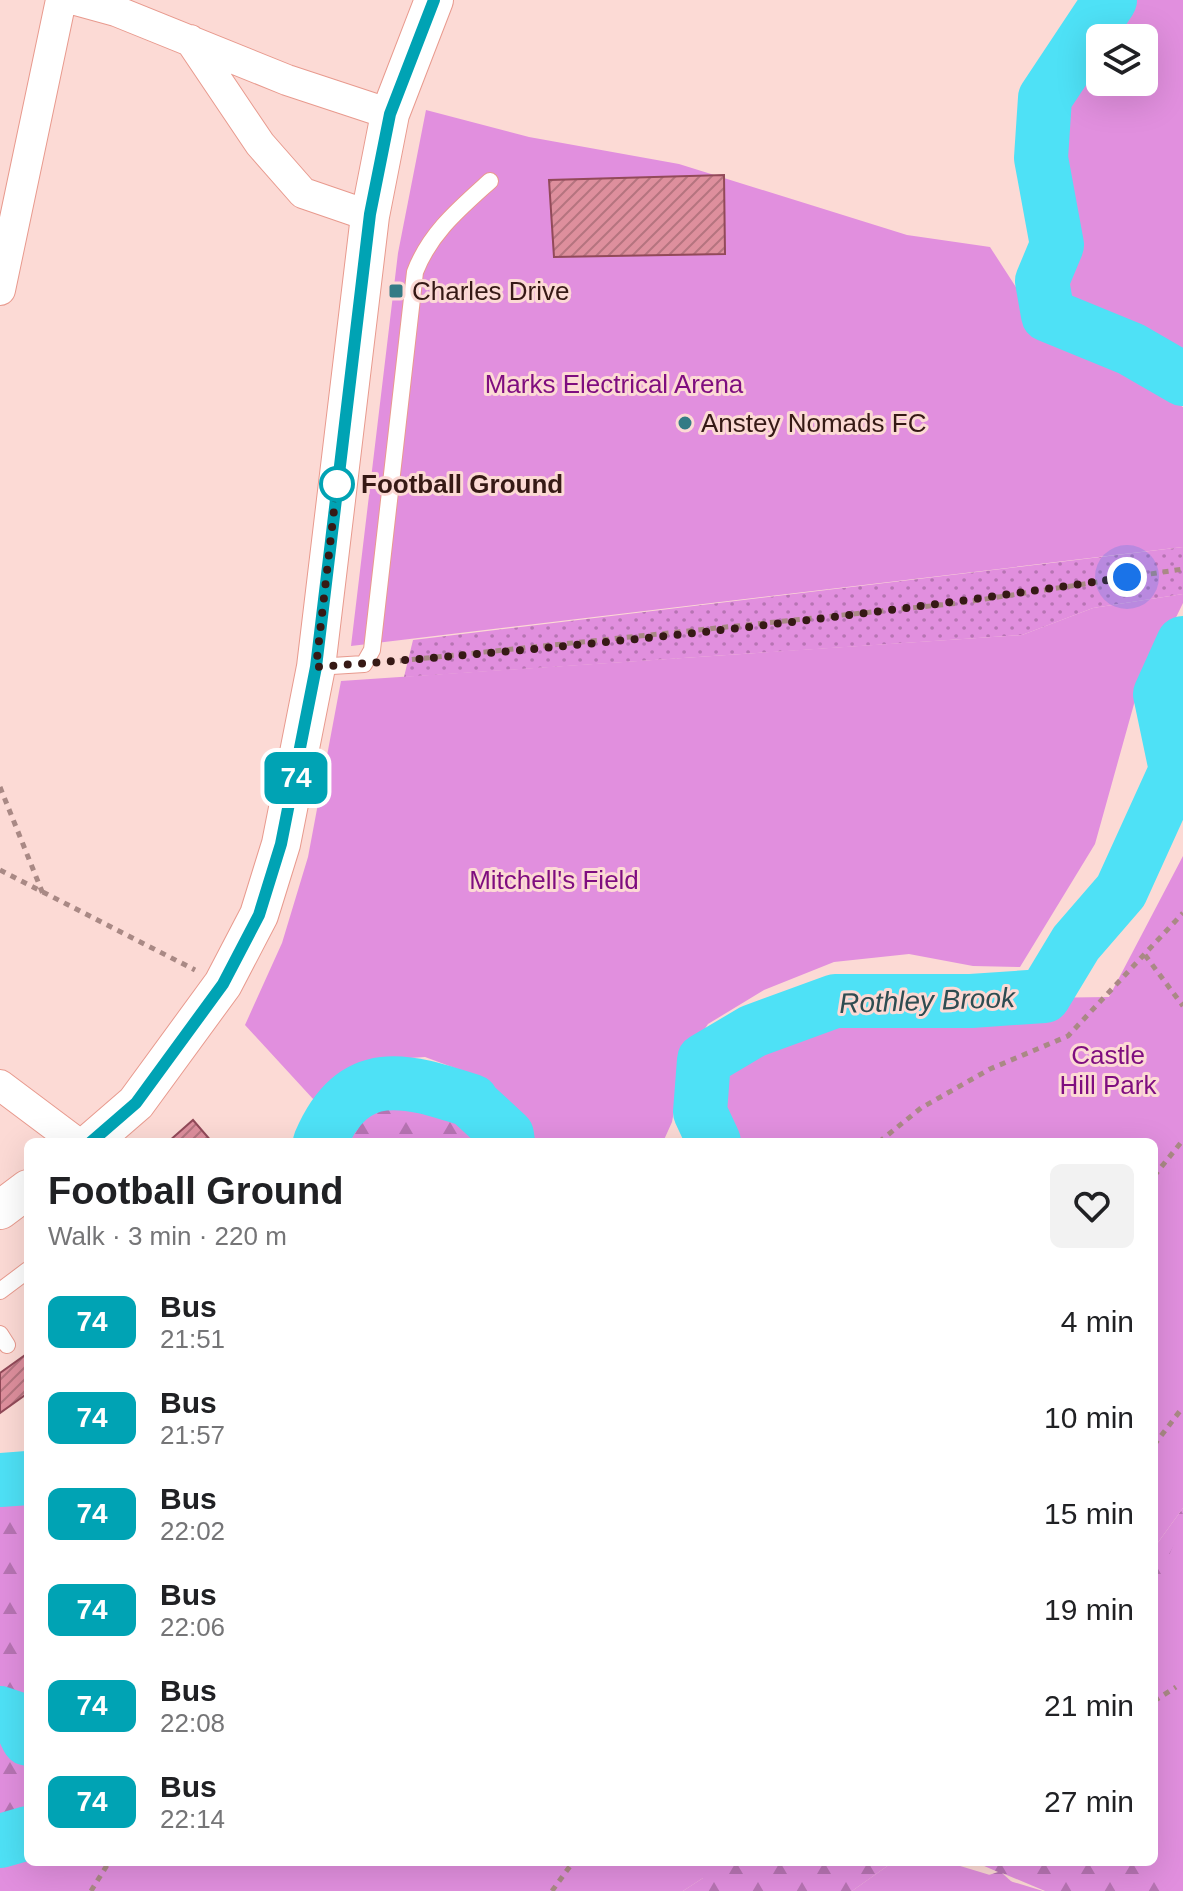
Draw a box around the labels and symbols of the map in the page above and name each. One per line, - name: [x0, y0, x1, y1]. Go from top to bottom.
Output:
- place label: Charles Drive: [412, 276, 570, 306]
- marker: Charles Drive: [387, 282, 405, 300]
- park label: Marks Electrical Arena: [485, 369, 744, 399]
- place label: Anstey Nomads FC: [701, 408, 926, 438]
- marker: Anstey Nomads FC: [676, 414, 694, 432]
- marker: Football Ground: [320, 467, 354, 501]
- place label: Football Ground: [361, 469, 563, 499]
- your location: [1107, 557, 1147, 597]
- line badge: 74: [260, 752, 332, 804]
- park label: Mitchell's Field: [469, 865, 639, 895]
- water label: Rothley Brook: [839, 982, 1017, 1019]
- park label: Castle Hill Park: [1060, 1040, 1157, 1100]

